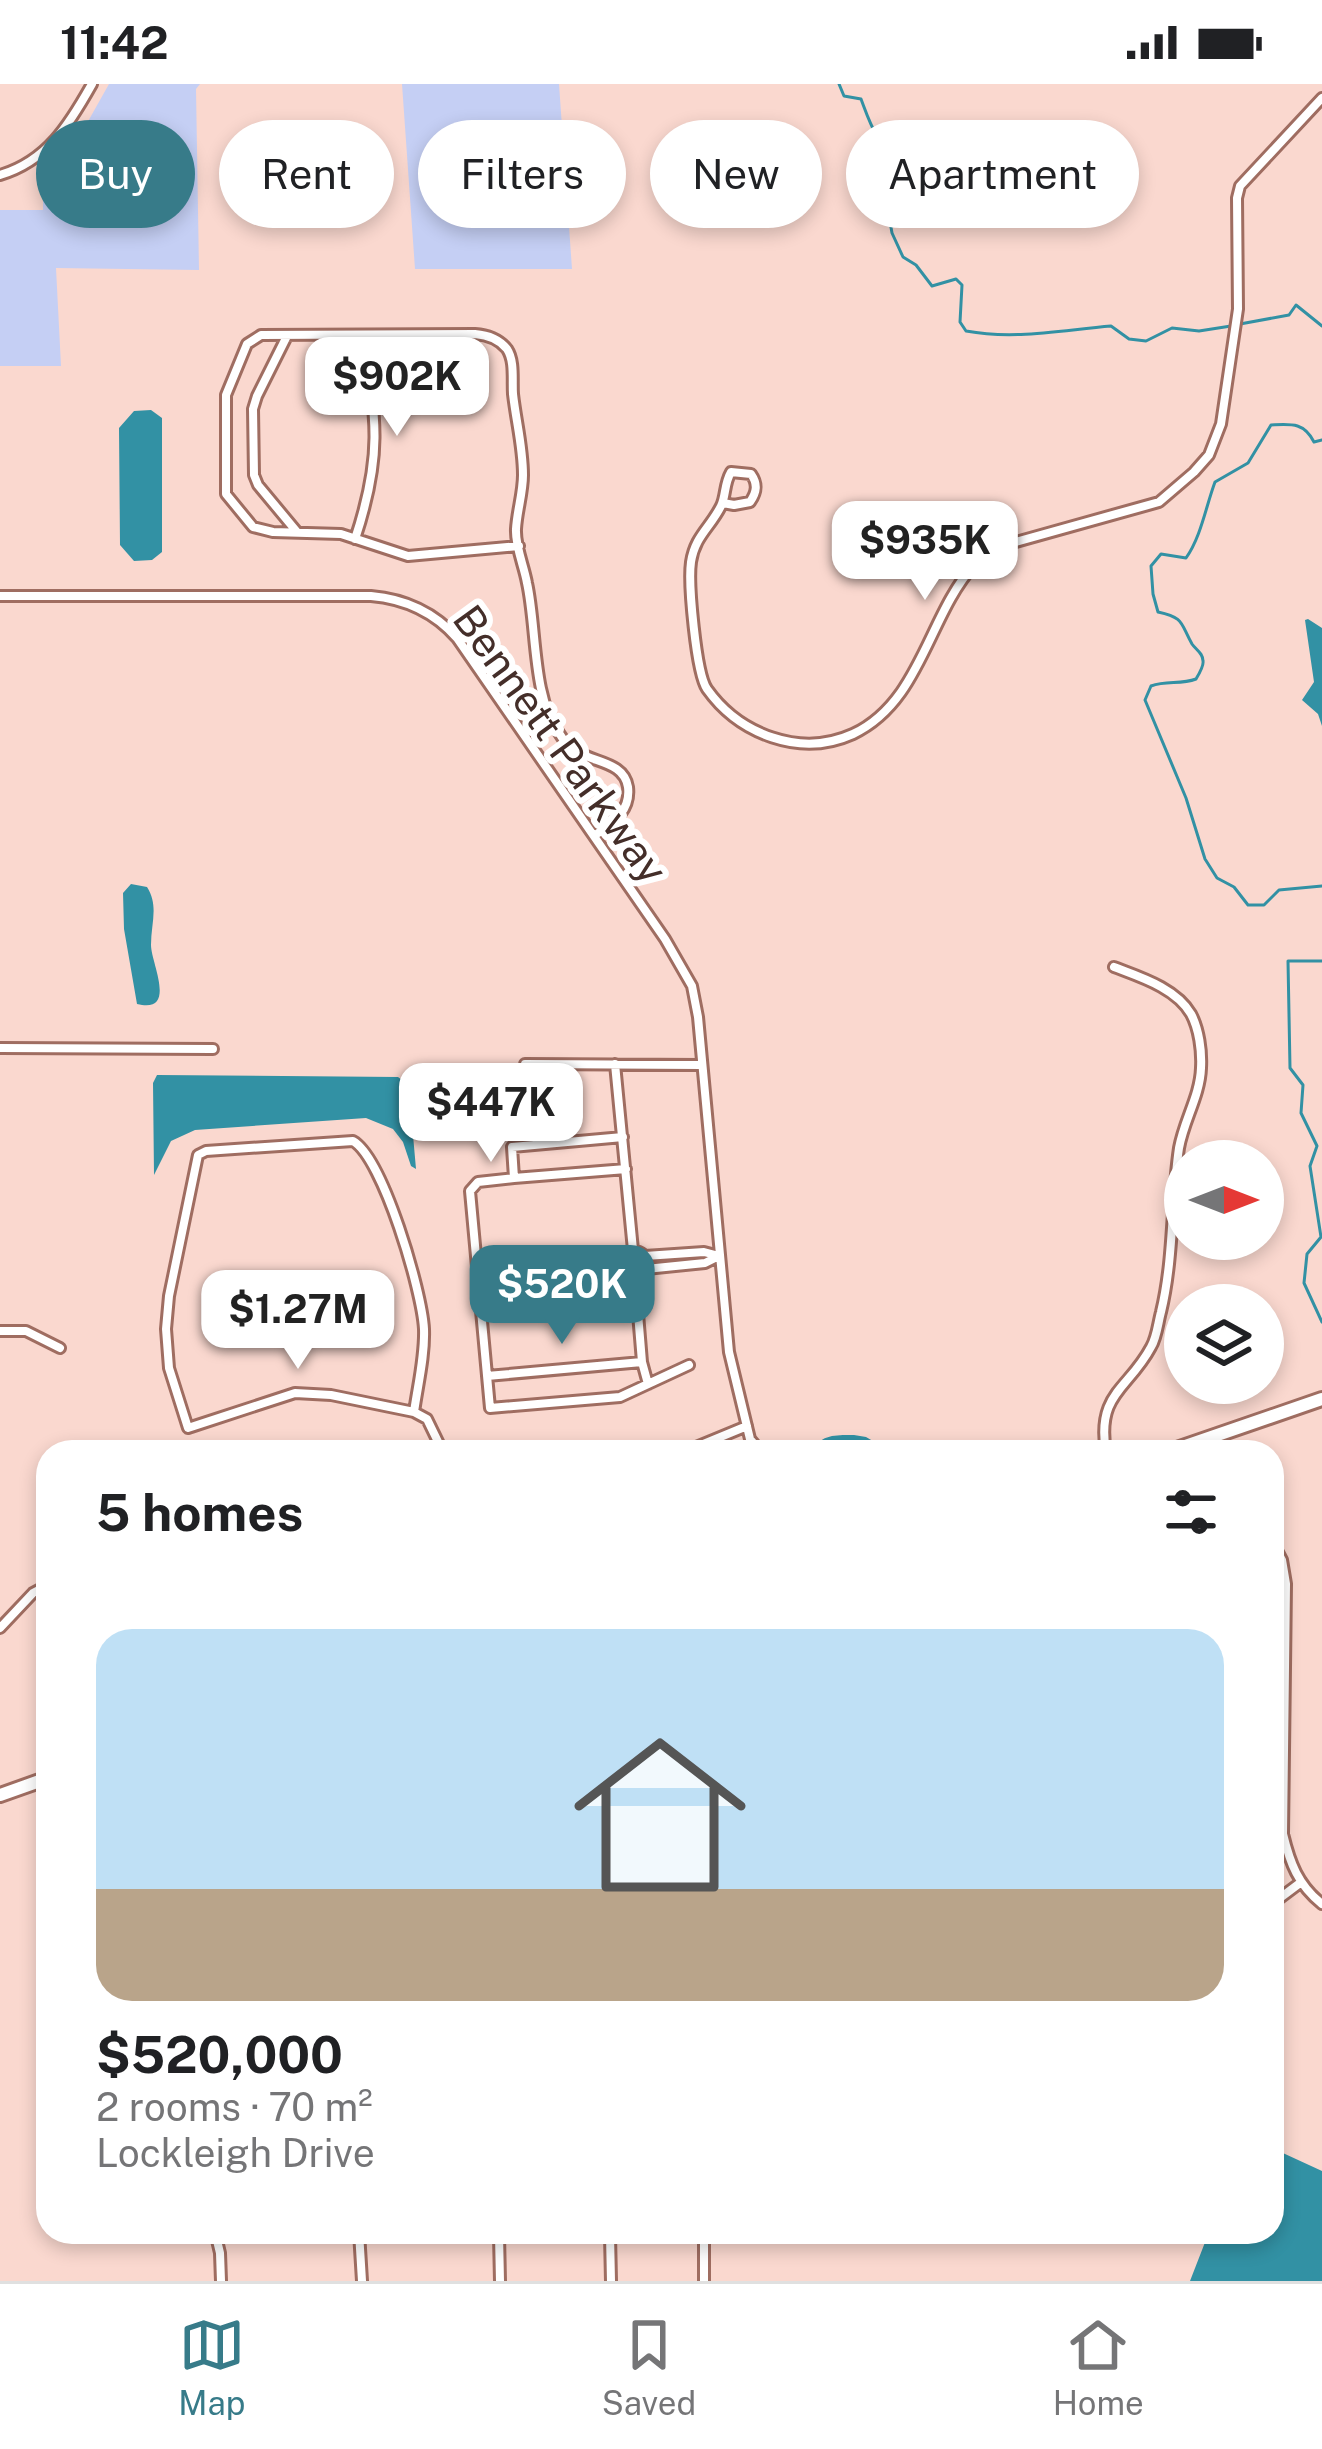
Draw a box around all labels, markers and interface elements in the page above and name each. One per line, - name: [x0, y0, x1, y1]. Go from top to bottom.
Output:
- text: 11:42: [60, 16, 169, 69]
- chip: Buy: [36, 120, 195, 228]
- chip: Rent: [219, 120, 394, 228]
- chip: Filters: [418, 120, 626, 228]
- chip: New: [650, 120, 822, 228]
- chip: Apartment: [846, 120, 1139, 228]
- pin: $902K: [313, 337, 481, 439]
- text: $902K: [332, 353, 462, 399]
- pin: $935K: [841, 501, 1009, 603]
- text: $935K: [859, 517, 991, 563]
- street label: Bennett Parkway: [444, 595, 678, 893]
- pin: $447K: [407, 1063, 575, 1165]
- text: $447K: [426, 1079, 556, 1125]
- north arrow: [1164, 1140, 1284, 1260]
- map controls: [1164, 1140, 1284, 1404]
- pin: $520K: [478, 1245, 646, 1347]
- text: $520K: [497, 1261, 627, 1307]
- pin: $1.27M: [200, 1270, 396, 1372]
- button: layers: [1164, 1284, 1284, 1404]
- text: $1.27M: [228, 1286, 368, 1332]
- icon: filters: [1158, 1479, 1224, 1545]
- text: 5 homes: [96, 1483, 303, 1542]
- icon: home: [552, 1707, 768, 1923]
- text: $520,000: [96, 2025, 343, 2084]
- text: 2 rooms · 70 m²: [96, 2084, 373, 2130]
- text: Lockleigh Drive: [96, 2130, 375, 2176]
- tab: Map: [178, 2312, 245, 2422]
- tab: Saved: [602, 2312, 696, 2422]
- tab: Home: [1053, 2312, 1144, 2422]

